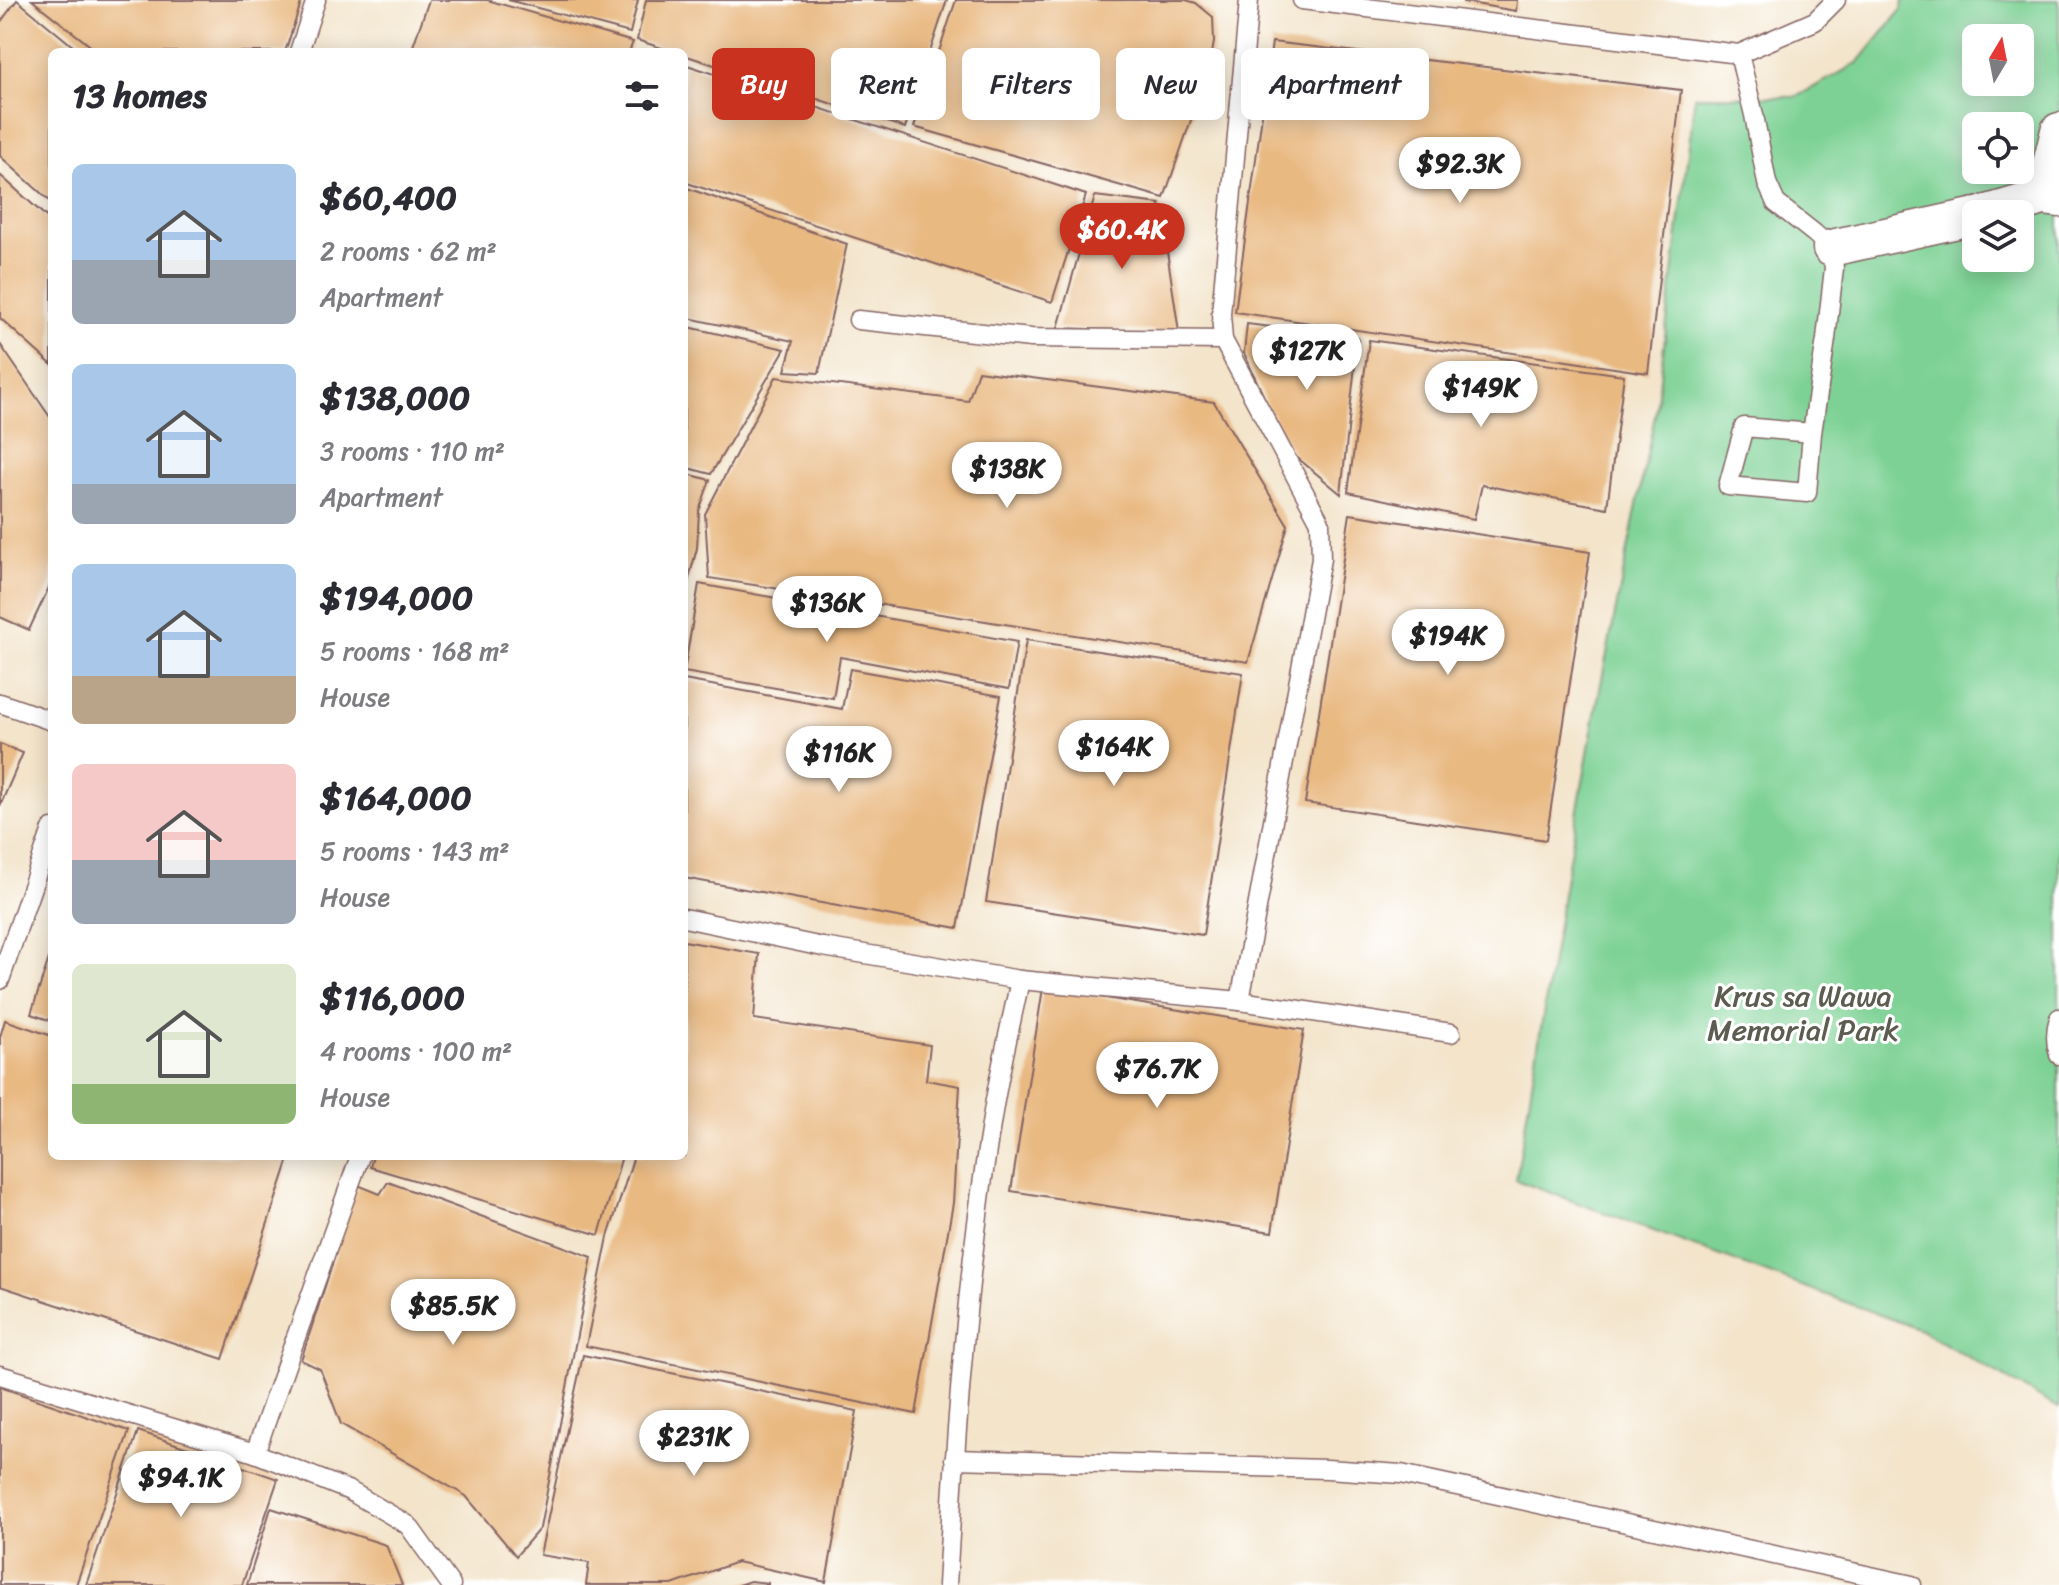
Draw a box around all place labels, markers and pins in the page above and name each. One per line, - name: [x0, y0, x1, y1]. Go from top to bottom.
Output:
- pin: $92.3K: [1395, 137, 1525, 205]
- pin: $60.4K: [1057, 203, 1187, 271]
- pin: $127K: [1251, 324, 1363, 392]
- pin: $149K: [1425, 361, 1537, 429]
- pin: $138K: [951, 442, 1063, 510]
- pin: $136K: [771, 576, 883, 644]
- pin: $194K: [1392, 609, 1504, 677]
- pin: $164K: [1058, 720, 1170, 788]
- pin: $116K: [783, 726, 895, 794]
- pin: $76.7K: [1092, 1042, 1222, 1110]
- pin: $85.5K: [388, 1279, 518, 1347]
- pin: $231K: [638, 1410, 750, 1478]
- pin: $94.1K: [116, 1451, 246, 1519]

